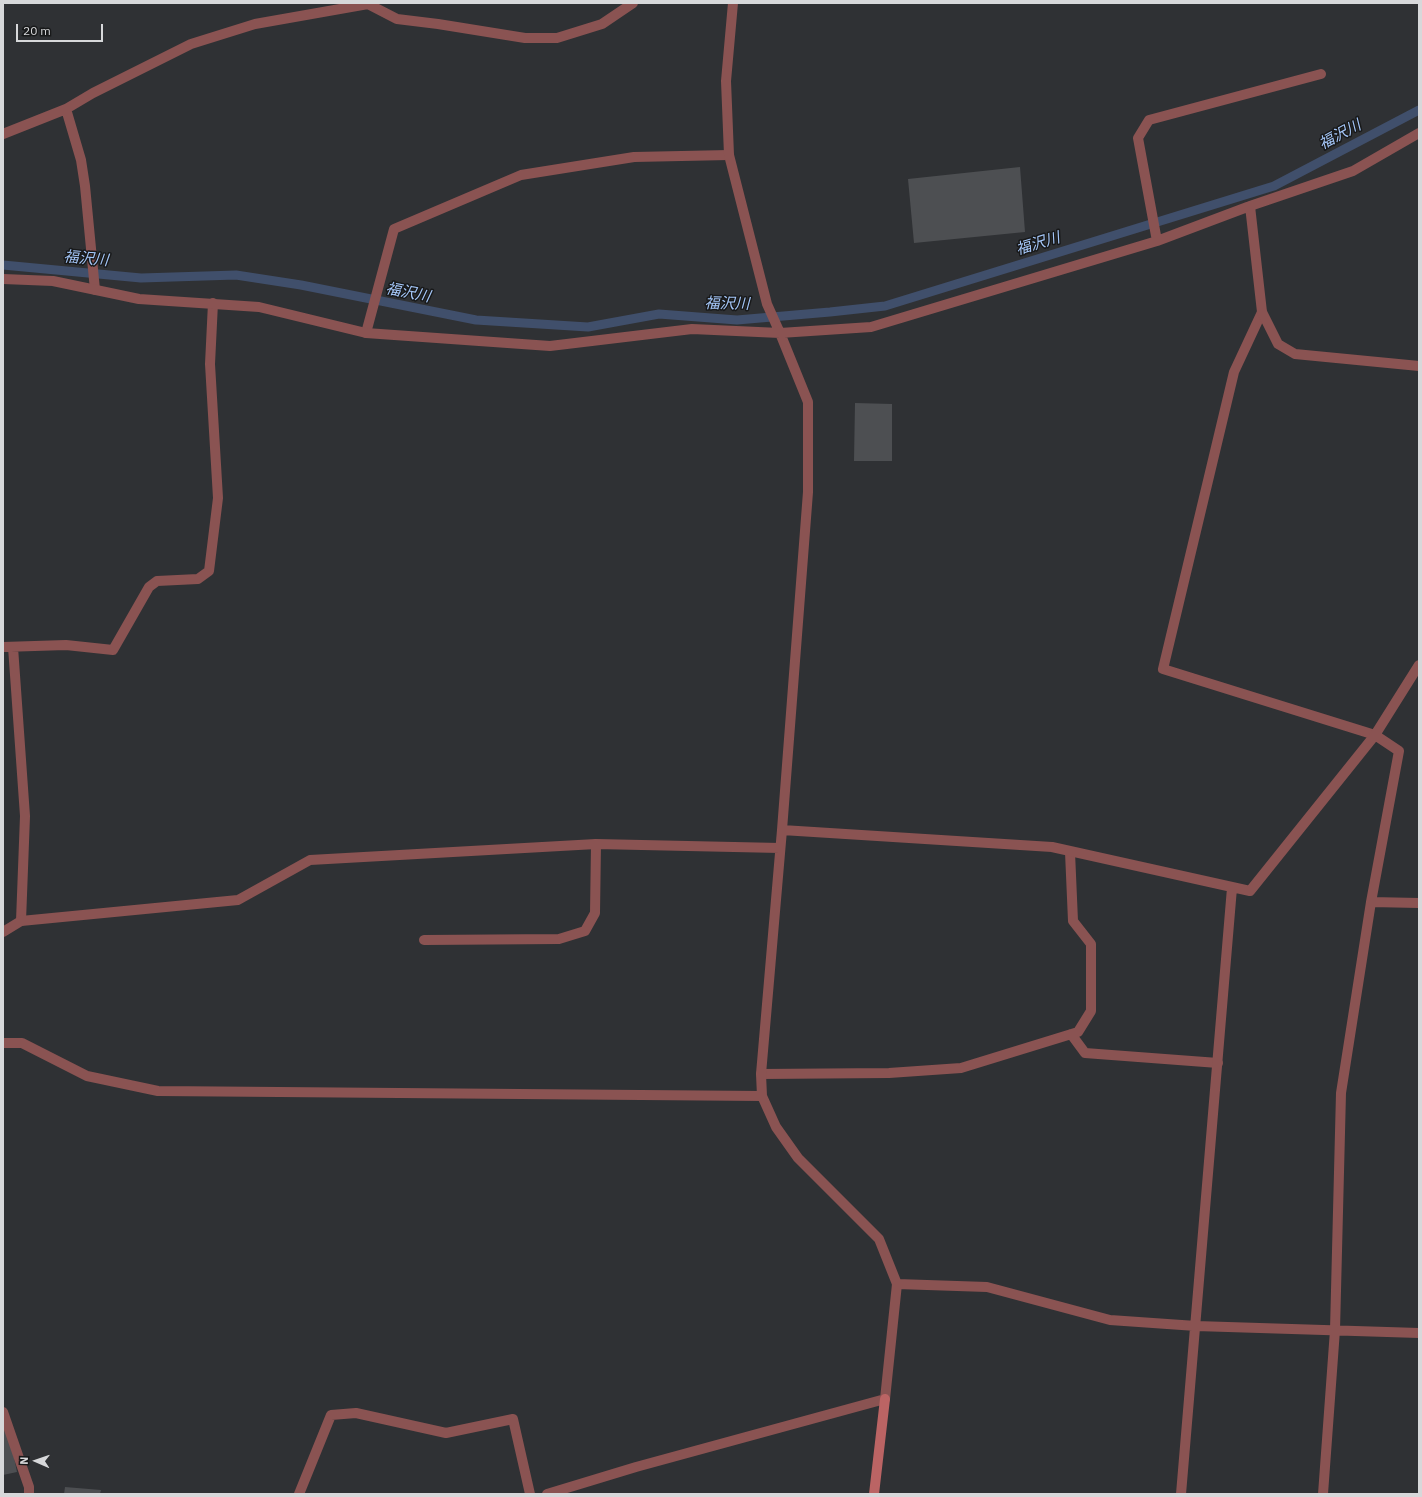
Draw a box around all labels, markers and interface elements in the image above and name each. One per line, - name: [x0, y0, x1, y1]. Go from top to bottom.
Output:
- scale bar: [18, 16, 105, 42]
- text: 20 m: [23, 23, 51, 38]
- water label: 福沢川: [1316, 116, 1364, 154]
- water label: 福沢川: [1014, 229, 1062, 259]
- water label: 福沢川: [63, 248, 109, 270]
- water label: 福沢川: [384, 280, 432, 306]
- water label: 福沢川: [704, 295, 750, 313]
- north arrow: [16, 1441, 56, 1481]
- text: N: [17, 1456, 31, 1465]

